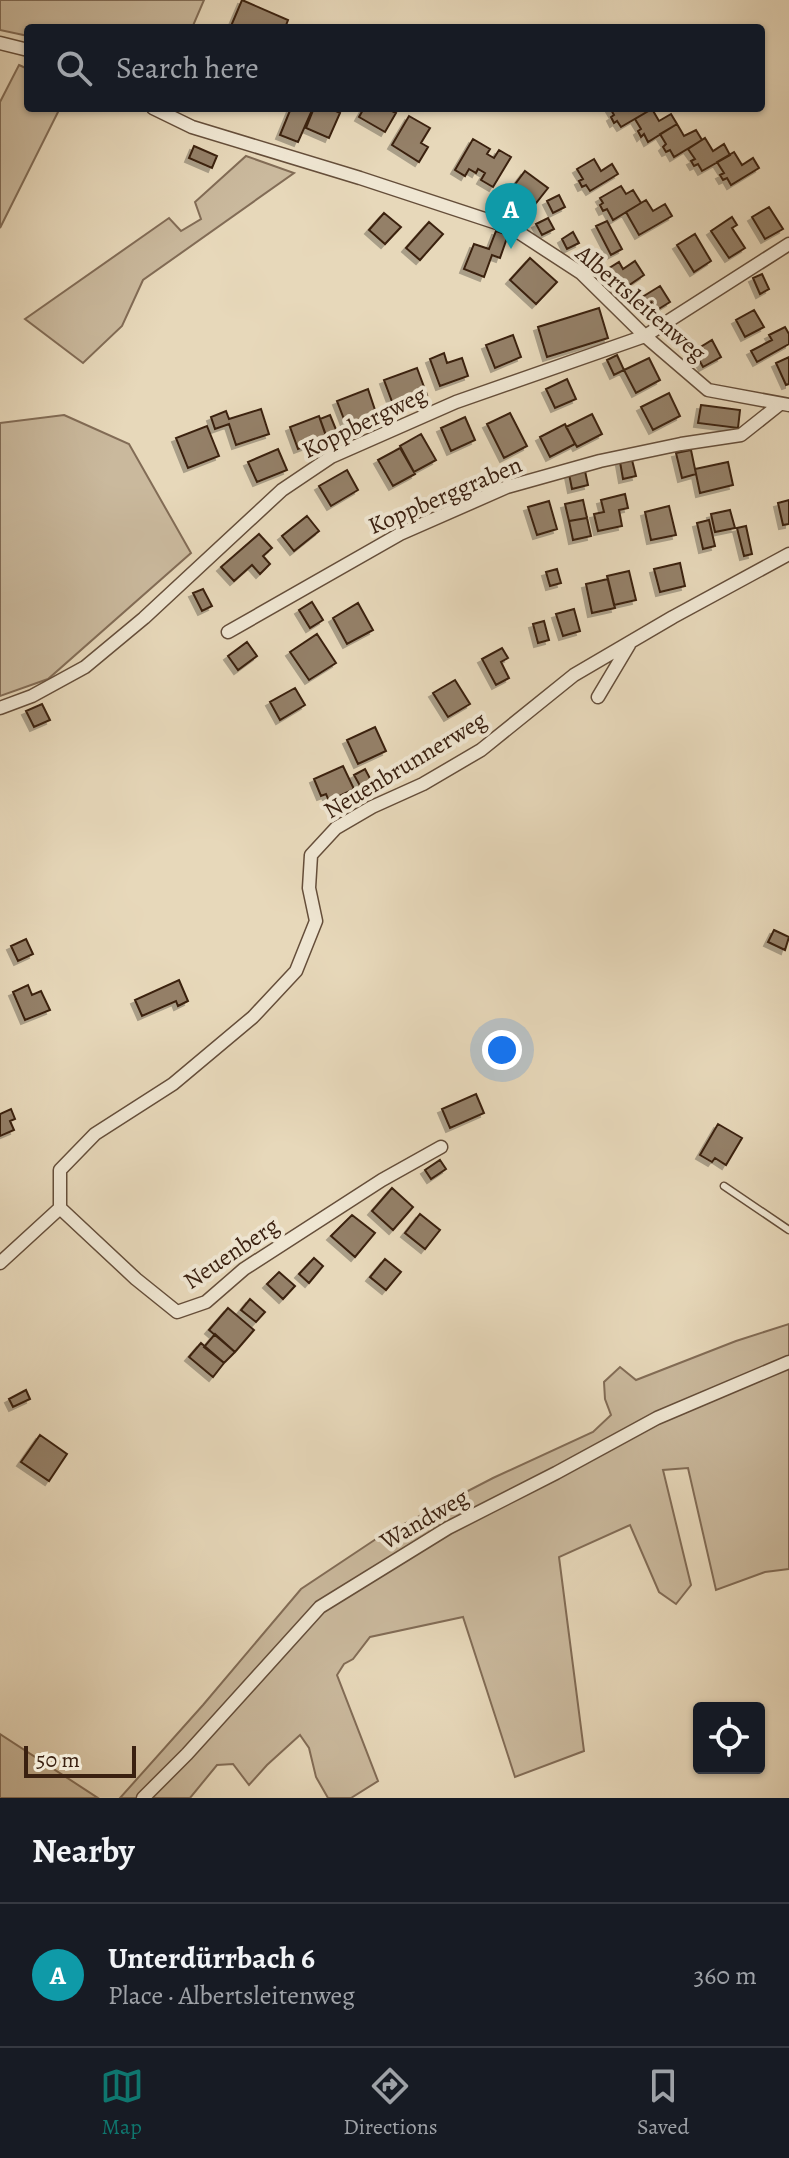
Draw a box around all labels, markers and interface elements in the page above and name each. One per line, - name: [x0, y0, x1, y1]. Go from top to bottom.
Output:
- search box: [24, 24, 765, 112]
- icon: search: [52, 46, 96, 90]
- text: Search here: [116, 48, 259, 88]
- pin: A: [485, 183, 537, 249]
- street label: Albertsleitenweg: [568, 237, 713, 369]
- street label: Koppbergweg: [296, 378, 432, 466]
- street label: Koppberggraben: [363, 448, 527, 542]
- street label: Neuenbrunnerweg: [318, 704, 492, 826]
- your location: [482, 1030, 522, 1070]
- street label: Neuenberg: [177, 1209, 285, 1297]
- street label: Wandweg: [373, 1481, 474, 1558]
- map controls: [693, 1702, 765, 1774]
- button: locate: [693, 1702, 765, 1774]
- scale bar: [24, 1742, 136, 1778]
- text: 50 m: [36, 1745, 80, 1775]
- text: Nearby: [32, 1827, 135, 1874]
- text: Unterdürrbach 6: [108, 1938, 315, 1978]
- text: A: [50, 1958, 66, 1993]
- text: 360 m: [694, 1958, 757, 1993]
- text: Place · Albertsleitenweg: [108, 1978, 355, 2013]
- tab: Map: [100, 2064, 144, 2142]
- tab: Directions: [343, 2064, 438, 2142]
- tab: Saved: [637, 2064, 689, 2142]

